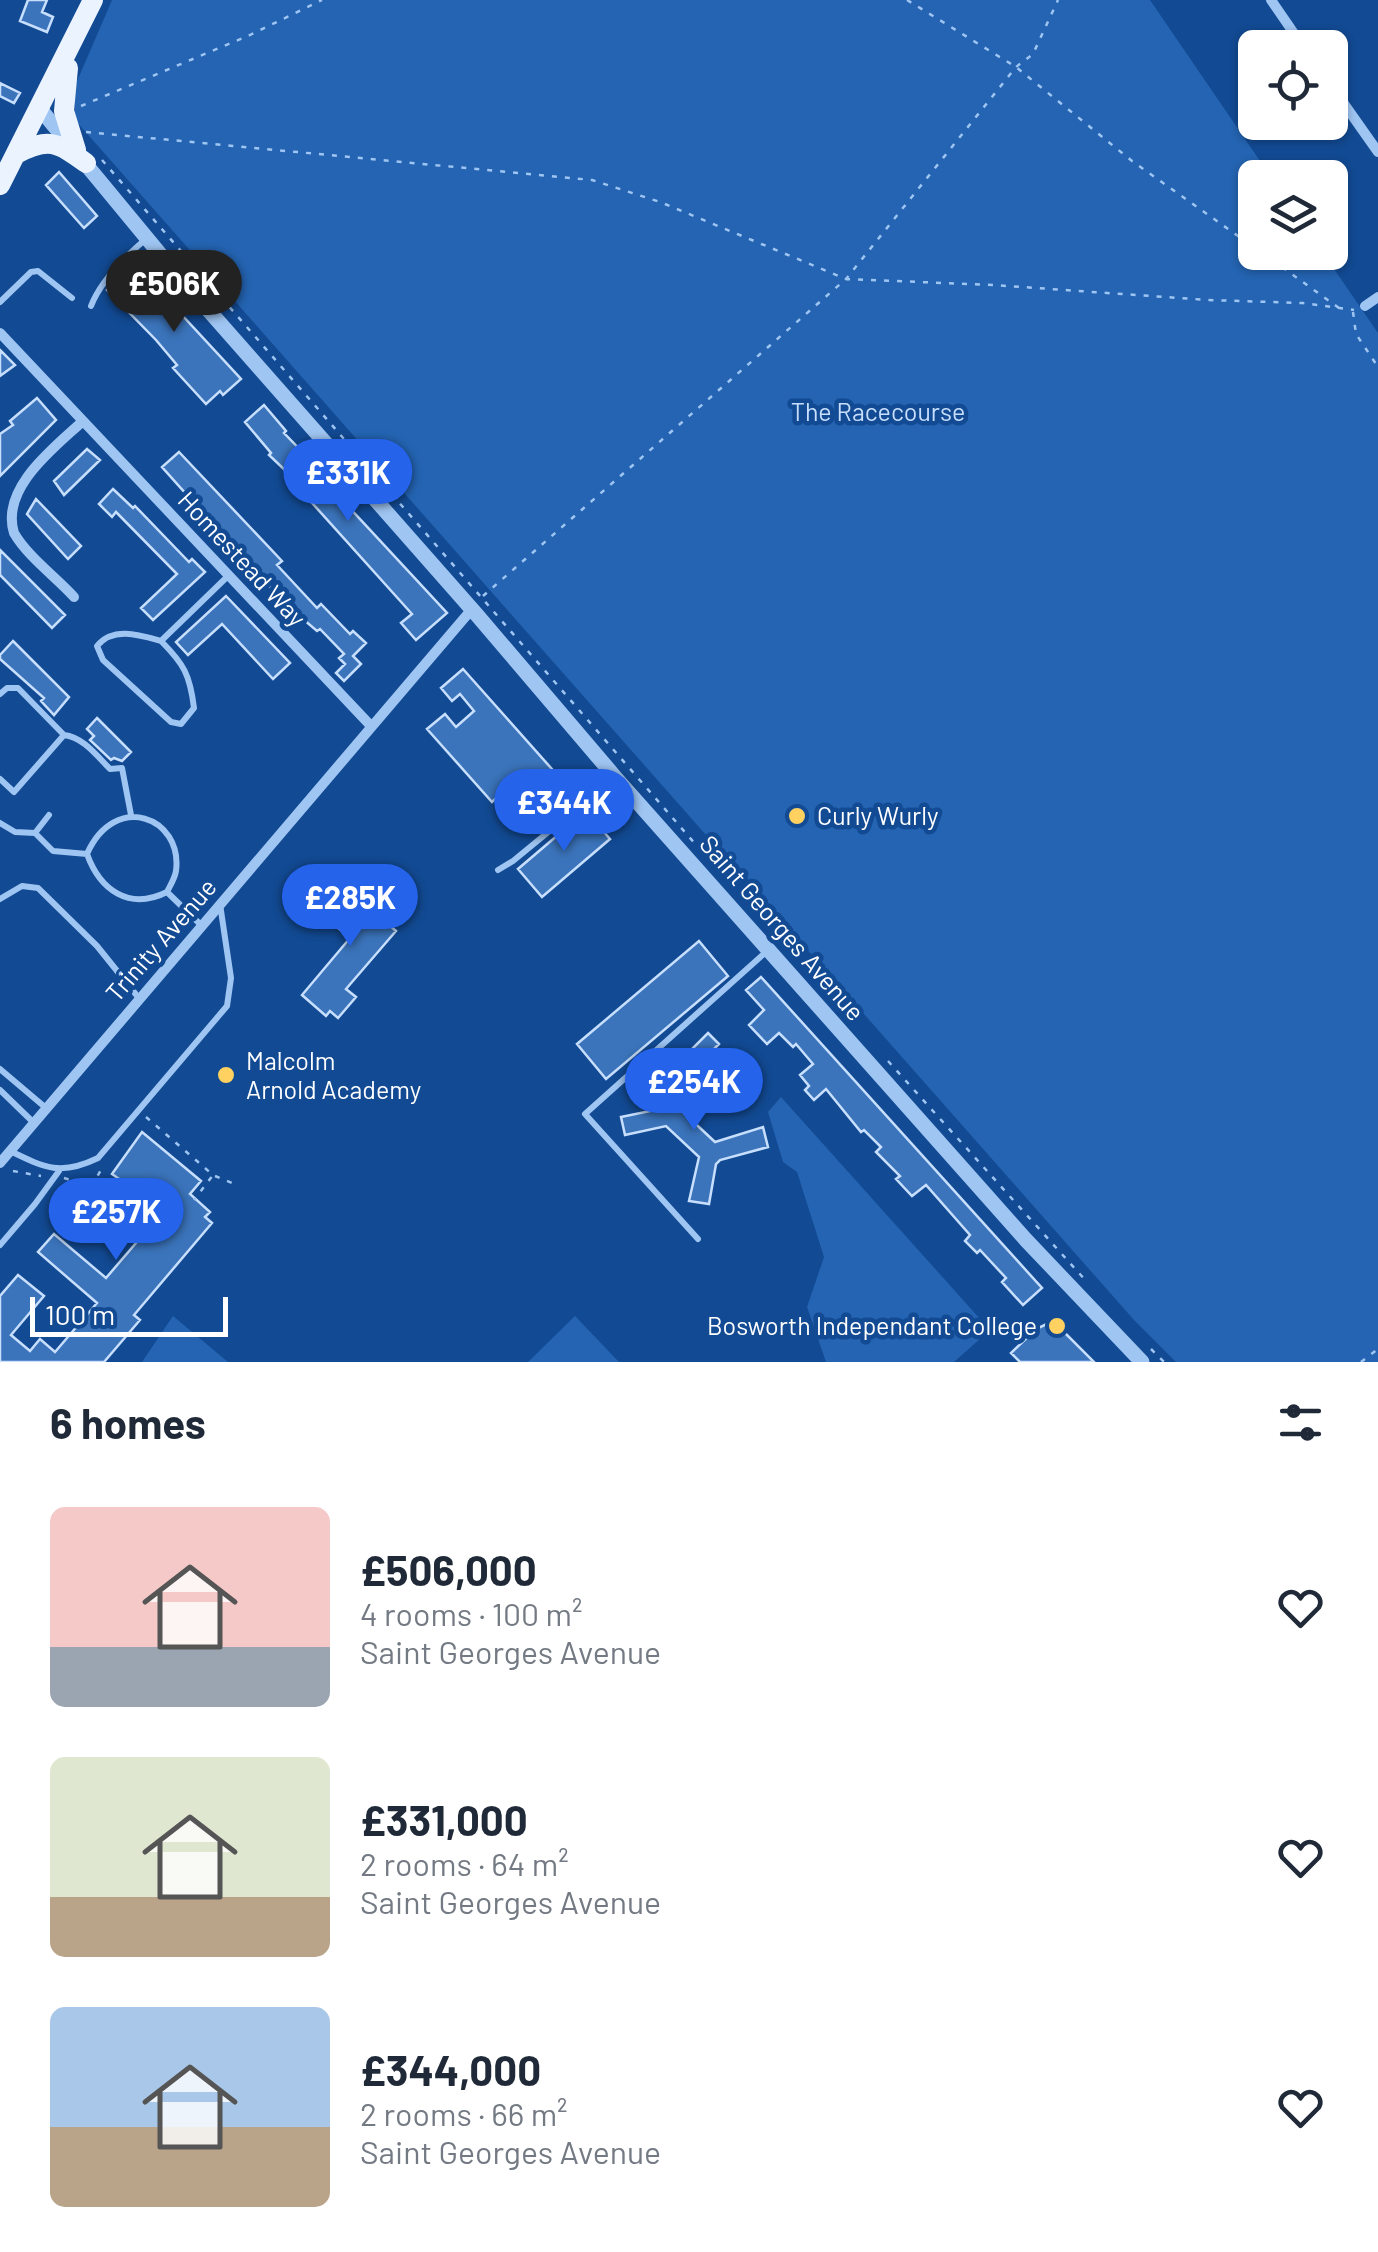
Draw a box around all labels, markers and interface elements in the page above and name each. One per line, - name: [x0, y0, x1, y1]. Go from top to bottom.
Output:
- map controls: [1238, 30, 1348, 270]
- button: locate: [1238, 30, 1348, 140]
- button: layers: [1238, 160, 1348, 270]
- pin: £506K: [104, 250, 244, 335]
- text: £506K: [128, 263, 220, 301]
- park label: The Racecourse: [791, 396, 965, 426]
- pin: £331K: [278, 439, 418, 524]
- text: £331K: [305, 452, 391, 490]
- street label: Homestead Way: [172, 485, 313, 632]
- pin: £344K: [494, 769, 634, 854]
- text: £344K: [516, 782, 612, 820]
- place label: Curly Wurly: [817, 800, 938, 830]
- marker: Curly Wurly: [786, 805, 808, 827]
- street label: Saint Georges Avenue: [694, 829, 871, 1026]
- pin: £285K: [280, 864, 420, 949]
- street label: Trinity Avenue: [99, 872, 222, 1007]
- text: £285K: [304, 877, 396, 915]
- place label: Malcolm Arnold Academy: [246, 1045, 421, 1104]
- pin: £254K: [624, 1048, 764, 1133]
- text: £254K: [647, 1061, 741, 1099]
- marker: Malcolm Arnold Academy: [215, 1064, 237, 1086]
- pin: £257K: [46, 1178, 186, 1263]
- text: £257K: [71, 1191, 161, 1229]
- scale bar: [30, 1292, 228, 1336]
- text: 100 m: [45, 1297, 115, 1331]
- place label: Bosworth Independant College: [707, 1310, 1037, 1340]
- marker: Bosworth Independant College: [1046, 1315, 1068, 1337]
- icon: filters: [1273, 1395, 1328, 1450]
- text: 6 homes: [50, 1397, 206, 1447]
- text: £506,000: [360, 1544, 537, 1594]
- icon: home: [130, 1547, 250, 1667]
- icon: heart: [1273, 1580, 1328, 1635]
- text: 4 rooms · 100 m²: [360, 1594, 582, 1632]
- text: Saint Georges Avenue: [360, 1632, 661, 1670]
- text: £331,000: [360, 1794, 528, 1844]
- icon: home: [130, 1797, 250, 1917]
- icon: heart: [1273, 1830, 1328, 1885]
- text: 2 rooms · 64 m²: [360, 1844, 569, 1882]
- text: Saint Georges Avenue: [360, 1882, 661, 1920]
- text: £344,000: [360, 2044, 541, 2094]
- icon: home: [130, 2047, 250, 2167]
- icon: heart: [1273, 2080, 1328, 2135]
- text: 2 rooms · 66 m²: [360, 2094, 568, 2132]
- text: Saint Georges Avenue: [360, 2132, 661, 2170]

